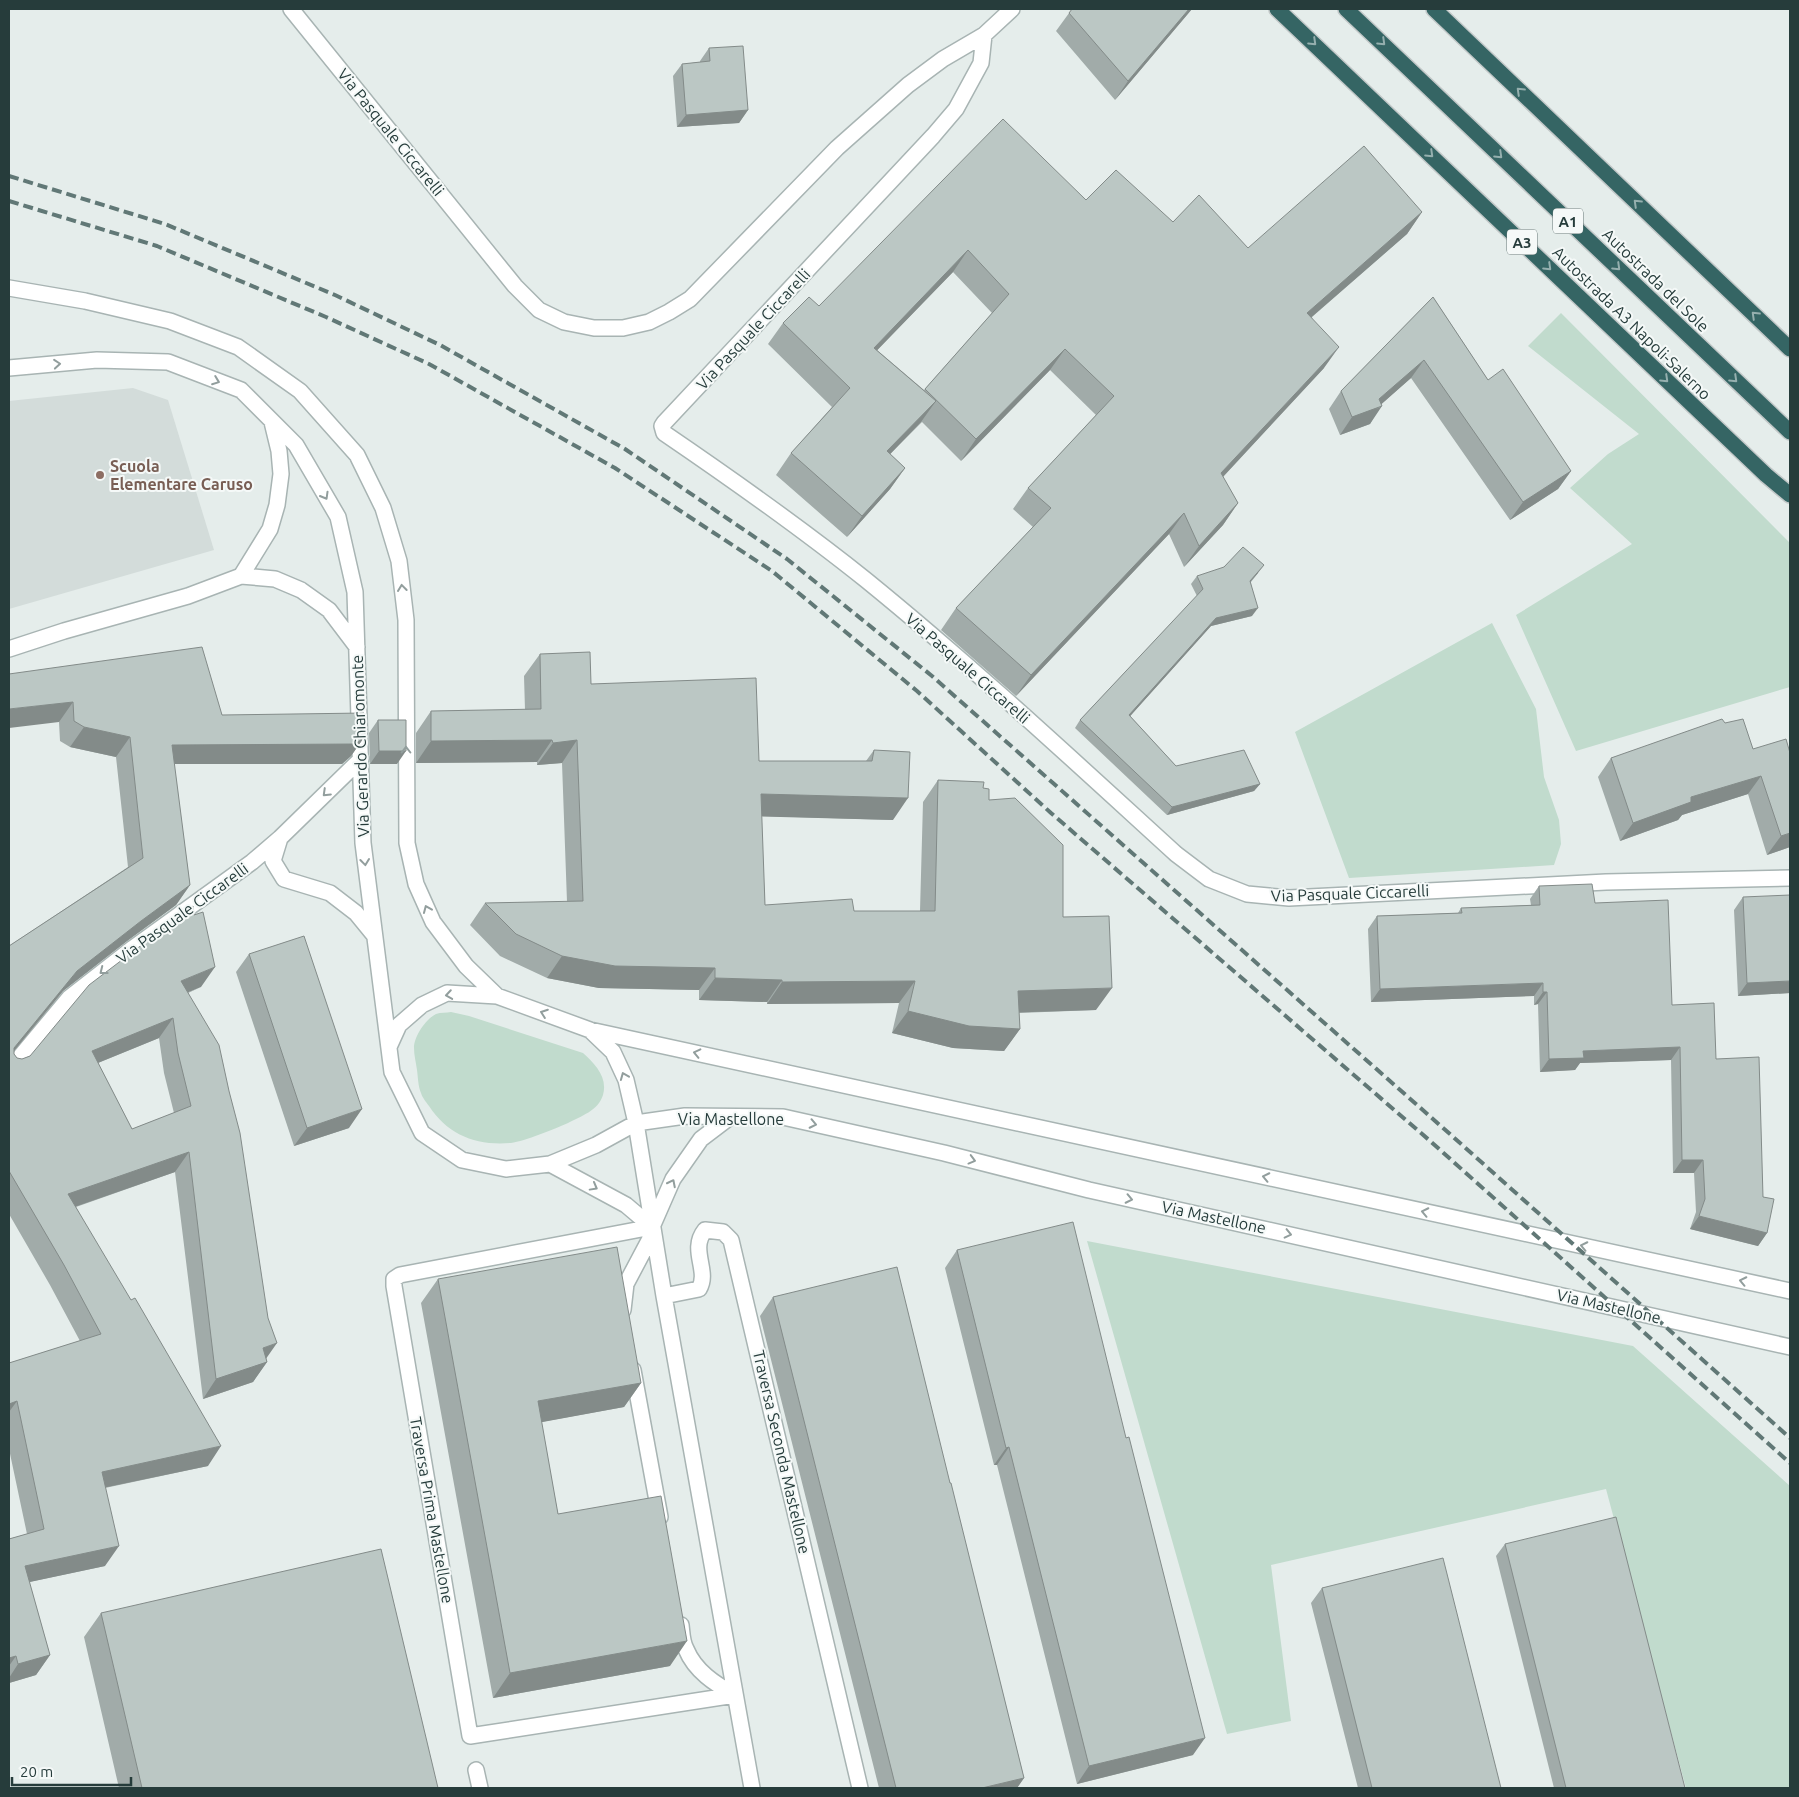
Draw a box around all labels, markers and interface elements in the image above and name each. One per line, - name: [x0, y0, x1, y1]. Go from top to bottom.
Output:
- one-way arrow: [1307, 36, 1316, 45]
- one-way arrow: [1376, 36, 1385, 45]
- street label: Via Pasquale Ciccarelli: [334, 65, 448, 199]
- one-way arrow: [1517, 88, 1526, 97]
- one-way arrow: [1424, 149, 1433, 158]
- one-way arrow: [1494, 149, 1503, 158]
- one-way arrow: [1634, 200, 1643, 209]
- road number: A1: [1553, 208, 1583, 234]
- street label: Autostrada del Sole: [1599, 225, 1713, 335]
- road number: A3: [1507, 230, 1537, 254]
- street label: Autostrada A3 Napoli-Salerno: [1549, 243, 1715, 403]
- one-way arrow: [1542, 261, 1551, 270]
- one-way arrow: [1611, 261, 1620, 270]
- street label: Via Pasquale Ciccarelli: [692, 265, 814, 393]
- one-way arrow: [1752, 312, 1761, 321]
- one-way arrow: [54, 359, 62, 370]
- one-way arrow: [1660, 373, 1669, 382]
- one-way arrow: [1729, 373, 1738, 382]
- one-way arrow: [211, 375, 220, 385]
- place label: Scuola Elementare Caruso: [110, 457, 253, 493]
- marker: Scuola Elementare Caruso: [94, 469, 106, 481]
- one-way arrow: [319, 490, 329, 499]
- one-way arrow: [397, 583, 408, 591]
- street label: Via Pasquale Ciccarelli: [902, 609, 1034, 727]
- street label: Via Gerardo Chiaromonte: [348, 655, 372, 837]
- one-way arrow: [401, 746, 411, 754]
- one-way arrow: [322, 787, 331, 796]
- one-way arrow: [360, 858, 370, 867]
- street label: Via Pasquale Ciccarelli: [113, 859, 251, 967]
- street label: Via Pasquale Ciccarelli: [1271, 881, 1429, 905]
- one-way arrow: [423, 905, 434, 914]
- one-way arrow: [100, 965, 109, 974]
- one-way arrow: [444, 989, 453, 999]
- one-way arrow: [540, 1009, 549, 1019]
- one-way arrow: [693, 1048, 702, 1059]
- one-way arrow: [620, 1072, 630, 1081]
- street label: Via Mastellone: [678, 1110, 784, 1128]
- one-way arrow: [809, 1118, 818, 1129]
- one-way arrow: [967, 1154, 976, 1165]
- one-way arrow: [1262, 1172, 1271, 1183]
- one-way arrow: [666, 1179, 676, 1188]
- one-way arrow: [588, 1180, 597, 1190]
- one-way arrow: [1125, 1193, 1134, 1204]
- street label: Via Mastellone: [1160, 1197, 1268, 1237]
- one-way arrow: [1421, 1207, 1429, 1217]
- one-way arrow: [1284, 1228, 1292, 1238]
- one-way arrow: [1579, 1241, 1588, 1252]
- one-way arrow: [1738, 1276, 1747, 1286]
- street label: Via Mastellone: [1555, 1285, 1663, 1327]
- street label: Traversa Seconda Mastellone: [750, 1348, 814, 1556]
- street label: Traversa Prima Mastellone: [407, 1415, 457, 1605]
- scale bar: [12, 1754, 131, 1786]
- text: 20 m: [20, 1763, 53, 1780]

